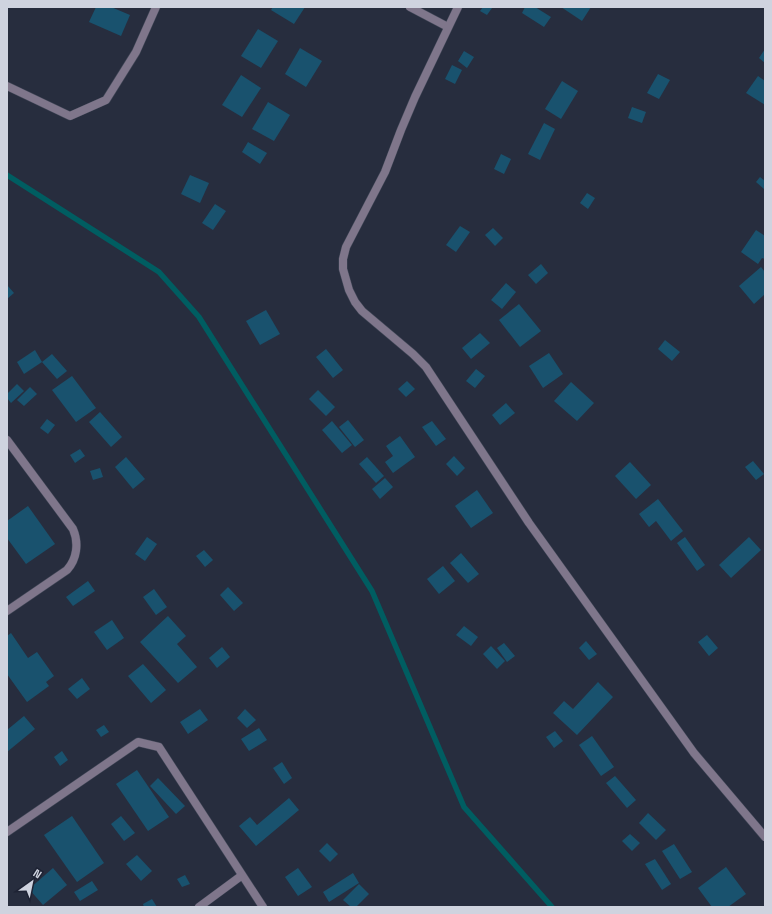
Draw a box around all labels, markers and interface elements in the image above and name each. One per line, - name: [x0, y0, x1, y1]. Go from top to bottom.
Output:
- north arrow: [12, 862, 52, 902]
- text: N: [31, 866, 44, 881]

